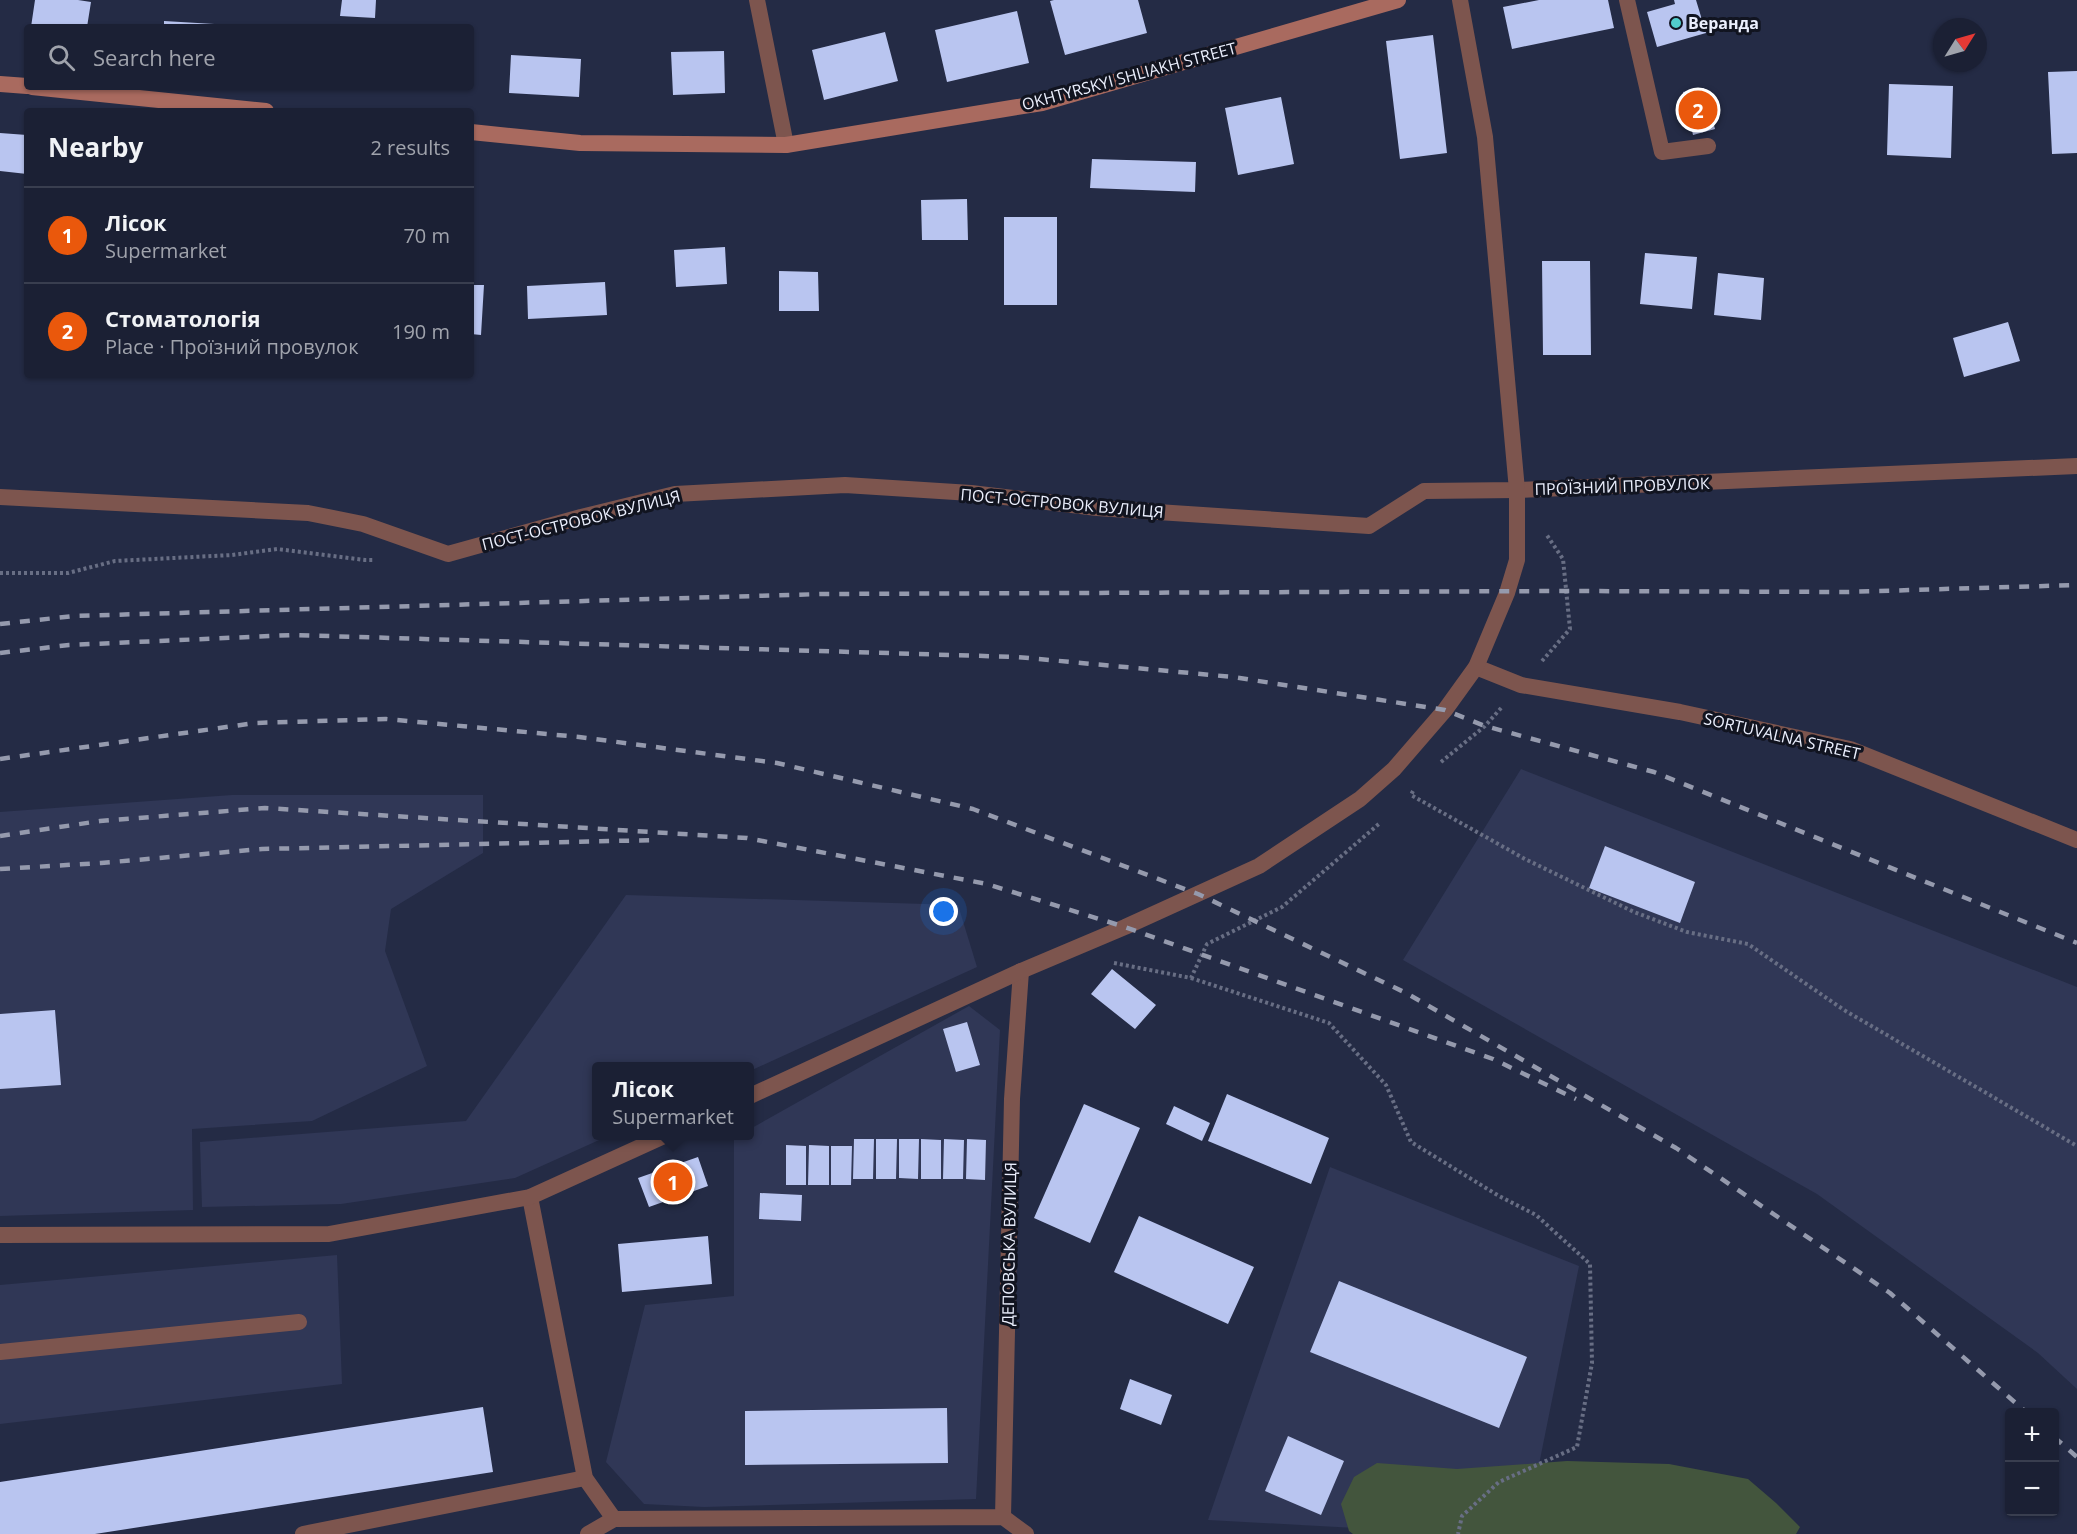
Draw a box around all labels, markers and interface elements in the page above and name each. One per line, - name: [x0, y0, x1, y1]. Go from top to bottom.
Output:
- place label: Веранда: [1688, 12, 1759, 34]
- marker: Веранда: [1669, 16, 1683, 30]
- north arrow: [1933, 18, 1987, 72]
- search box: [24, 24, 474, 90]
- street label: OKHTYRSKYI SHLIAKH STREET: [1019, 37, 1239, 115]
- icon: search: [45, 41, 78, 74]
- text: Search here: [93, 42, 216, 72]
- pin: 2: [1678, 88, 1718, 132]
- text: Nearby: [48, 129, 143, 165]
- text: 2 results: [370, 134, 450, 161]
- text: Лісок: [105, 207, 167, 237]
- text: 1: [62, 222, 73, 249]
- text: 70 m: [403, 222, 450, 249]
- text: Supermarket: [105, 237, 227, 264]
- text: Стоматологія: [105, 303, 261, 333]
- text: 2: [62, 318, 73, 345]
- text: 190 m: [392, 318, 450, 345]
- text: Place · Проїзний провулок: [105, 333, 358, 360]
- street label: ПРОЇЗНИЙ ПРОВУЛОК: [1534, 472, 1710, 500]
- street label: ПОСТ-ОСТРОВОК ВУЛИЦЯ: [960, 483, 1164, 523]
- street label: ПОСТ-ОСТРОВОК ВУЛИЦЯ: [479, 485, 683, 555]
- street label: SORTUVALNA STREET: [1702, 707, 1863, 765]
- your location: [929, 897, 958, 926]
- popup: [592, 1062, 754, 1140]
- text: Лісок: [612, 1073, 674, 1103]
- text: Supermarket: [612, 1103, 734, 1130]
- pin: 1: [654, 1160, 692, 1204]
- street label: ДЕПОВСЬКА ВУЛИЦЯ: [997, 1162, 1021, 1326]
- map controls: [2005, 1408, 2059, 1516]
- button: +: [2005, 1408, 2059, 1462]
- button: −: [2005, 1462, 2059, 1516]

